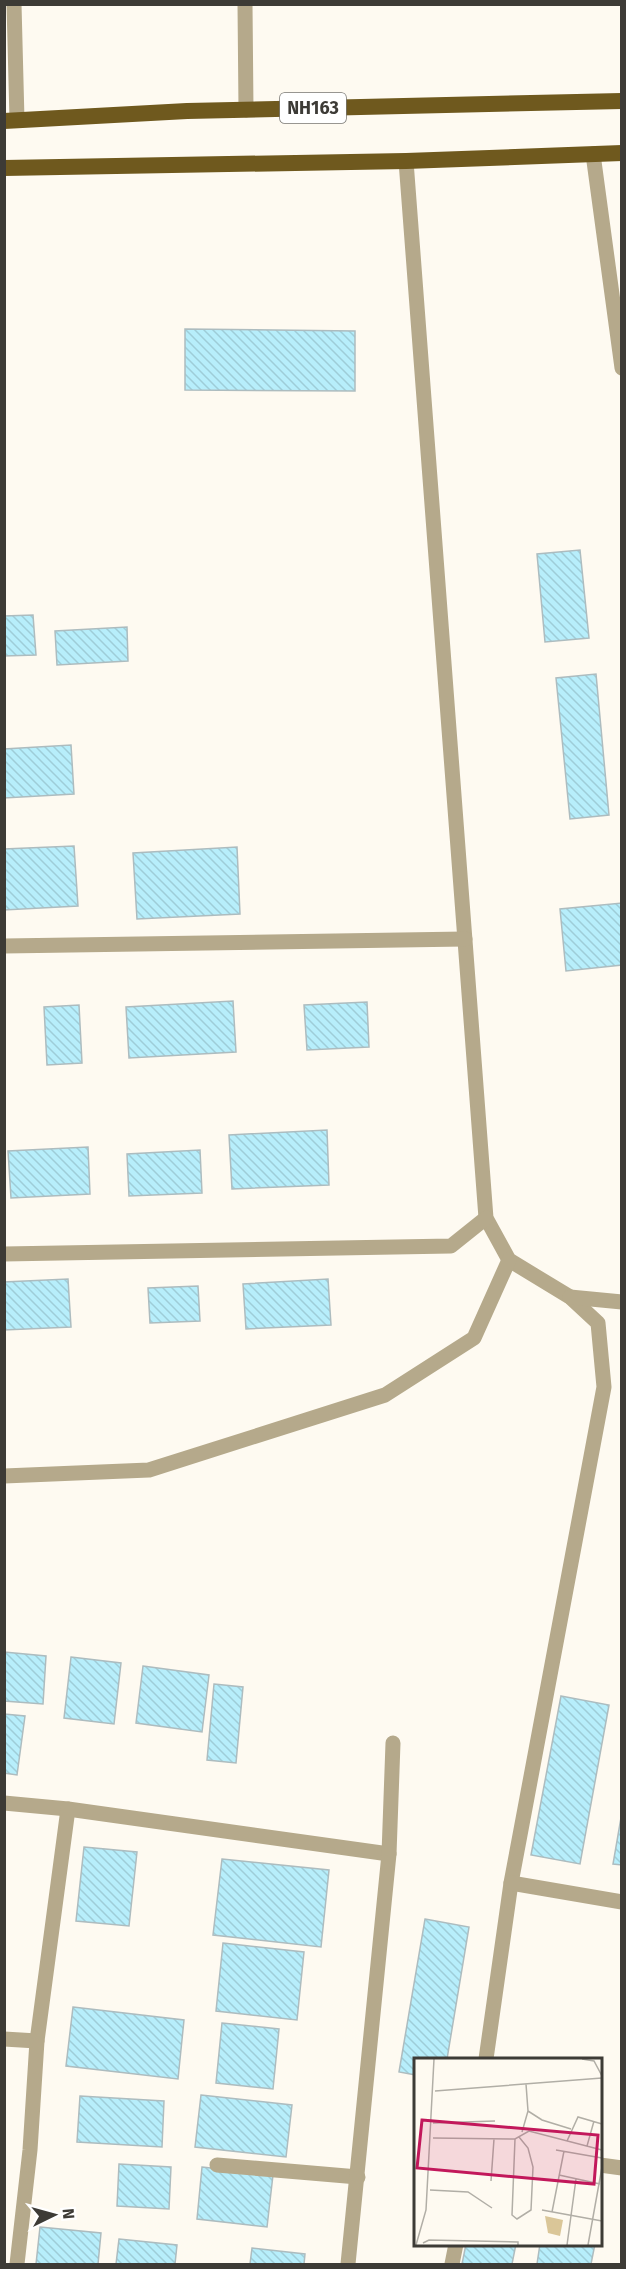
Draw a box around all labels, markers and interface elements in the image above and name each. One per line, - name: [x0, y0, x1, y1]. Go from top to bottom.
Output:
- road number: NH163: [280, 93, 346, 123]
- inset map: [414, 2058, 602, 2245]
- north arrow: [24, 2185, 84, 2245]
- text: N: [59, 2208, 78, 2220]

